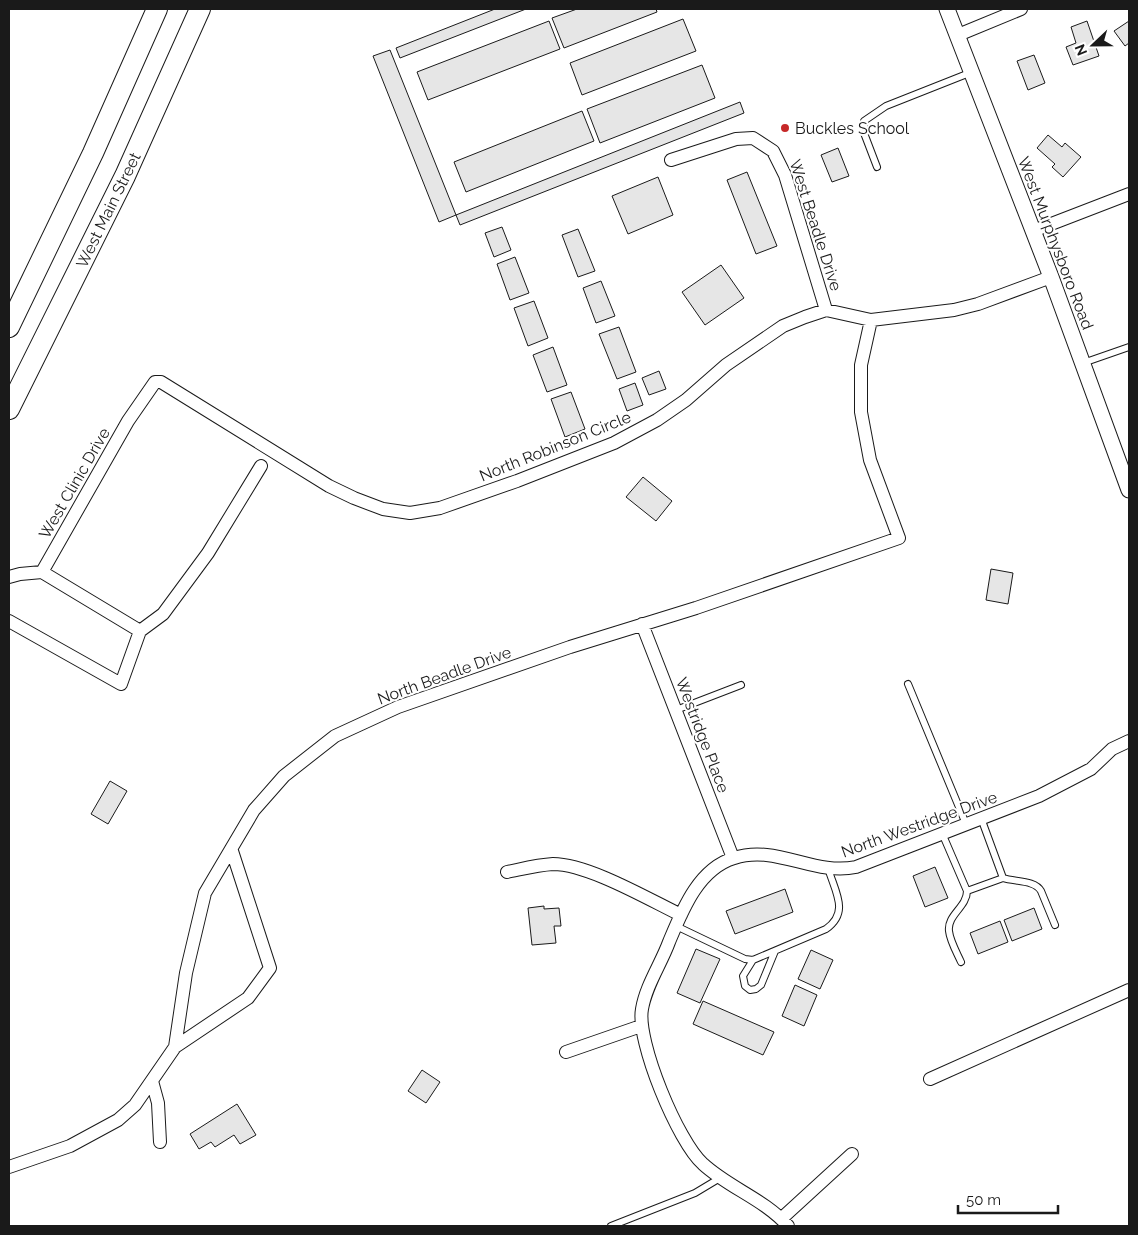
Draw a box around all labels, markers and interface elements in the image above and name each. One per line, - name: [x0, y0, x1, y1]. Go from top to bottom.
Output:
- north arrow: [1068, 20, 1118, 70]
- text: N: [1072, 42, 1090, 58]
- place label: Buckles School: [795, 119, 910, 138]
- marker: Buckles School: [779, 122, 791, 134]
- street label: West Main Street: [72, 149, 145, 271]
- street label: West Murphysboro Road: [1014, 154, 1097, 332]
- street label: West Beadle Drive: [785, 157, 846, 293]
- street label: North Robinson Circle: [477, 407, 634, 486]
- street label: West Clinic Drive: [35, 424, 114, 542]
- street label: North Beadle Drive: [375, 642, 514, 708]
- street label: Westridge Place: [672, 675, 733, 795]
- street label: North Westridge Drive: [839, 787, 1000, 861]
- scale bar: [958, 1182, 1058, 1214]
- text: 50 m: [966, 1191, 1001, 1209]

